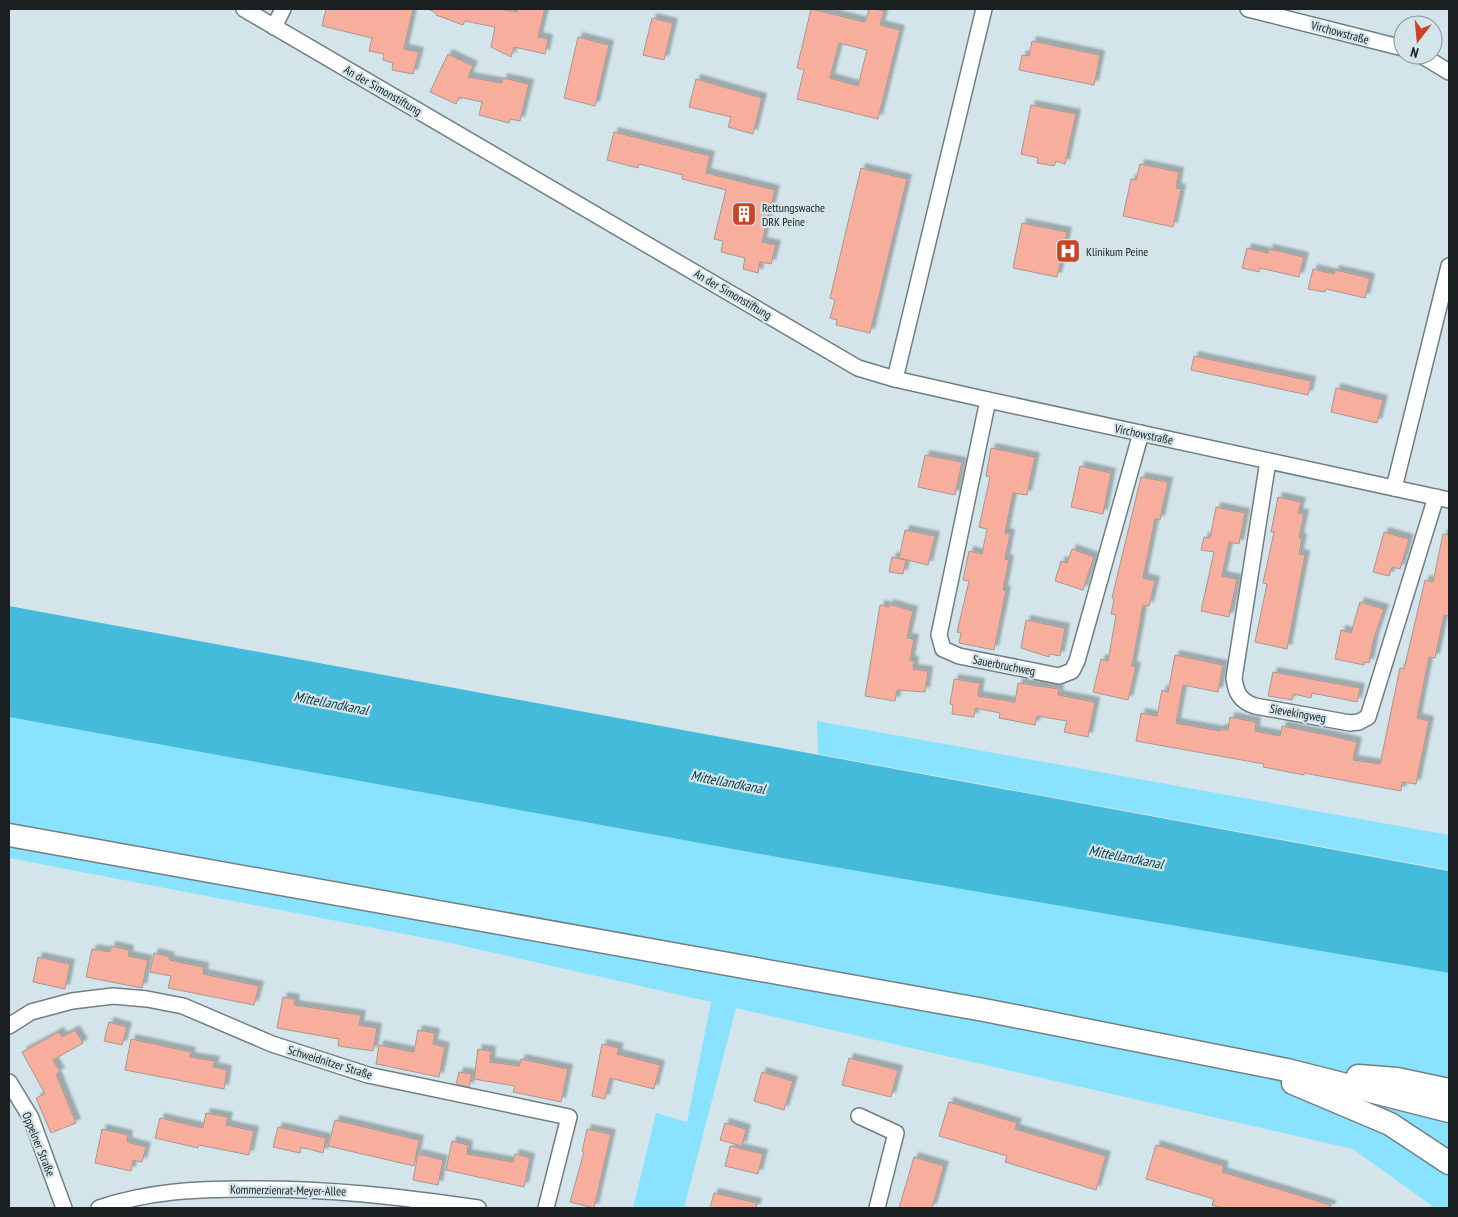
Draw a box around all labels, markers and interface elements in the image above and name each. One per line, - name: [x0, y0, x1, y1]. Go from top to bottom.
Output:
- north arrow: [1393, 15, 1443, 65]
- street label: Virchowstraße: [1308, 17, 1371, 47]
- text: N: [1408, 43, 1421, 62]
- street label: An der Simonstiftung: [341, 62, 425, 118]
- place label: Rettungswache DRK Peine: [762, 200, 825, 229]
- building icon: Rettungswache DRK Peine: [731, 201, 757, 227]
- hospital icon: Klinikum Peine: [1055, 238, 1081, 264]
- place label: Klinikum Peine: [1086, 244, 1148, 259]
- street label: An der Simonstiftung: [691, 266, 775, 322]
- street label: Virchowstraße: [1112, 420, 1175, 448]
- street label: Sauerbruchweg: [971, 652, 1037, 678]
- water label: Mittellandkanal: [292, 687, 372, 719]
- street label: Sievekingweg: [1269, 701, 1327, 725]
- water label: Mittellandkanal: [689, 766, 769, 798]
- water label: Mittellandkanal: [1087, 841, 1167, 873]
- street label: Schweidnitzer Straße: [286, 1042, 374, 1082]
- street label: Oppelner Straße: [19, 1110, 59, 1178]
- street label: Kommerzienrat-Meyer-Allee: [230, 1181, 346, 1199]

